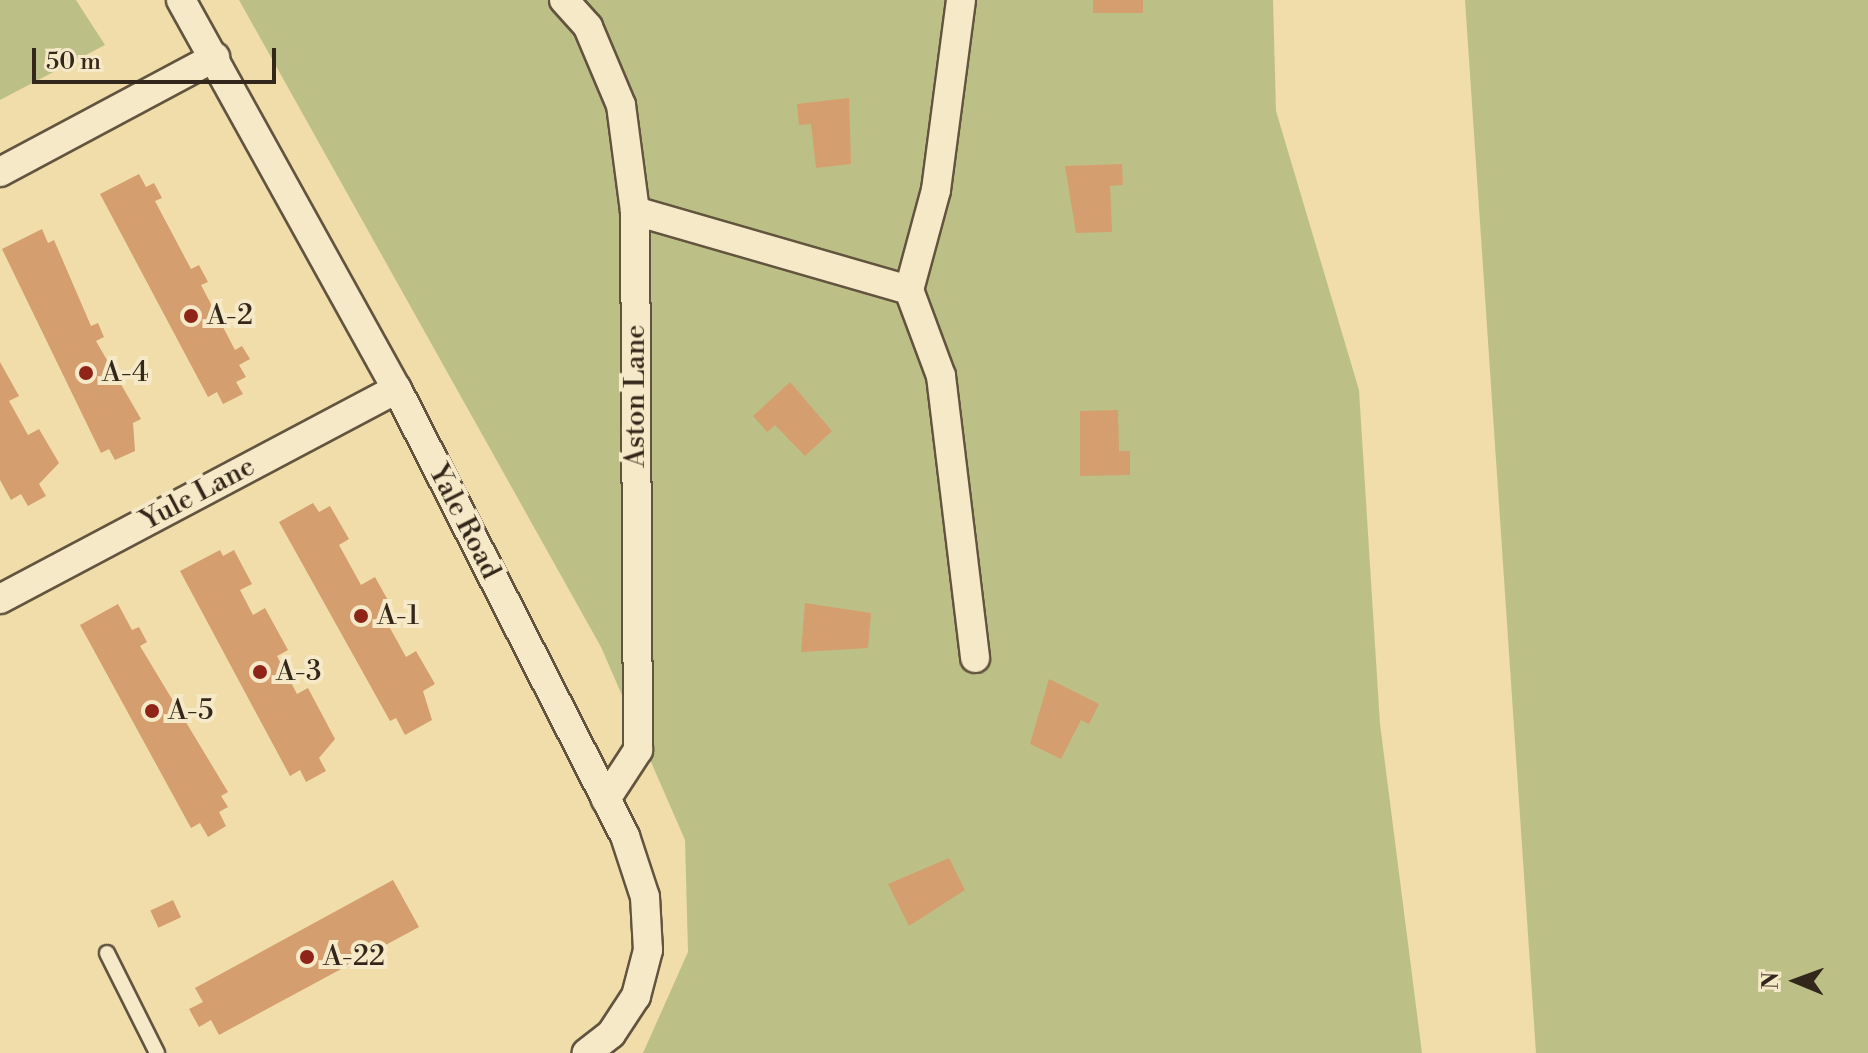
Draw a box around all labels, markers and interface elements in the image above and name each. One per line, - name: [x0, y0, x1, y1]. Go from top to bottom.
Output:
- scale bar: [36, 32, 280, 82]
- text: 50 m: [46, 47, 101, 77]
- place label: A-2: [207, 299, 253, 333]
- marker: A-2: [182, 307, 200, 325]
- street label: Aston Lane: [619, 325, 653, 467]
- place label: A-4: [102, 356, 149, 390]
- marker: A-4: [77, 364, 95, 382]
- street label: Yule Lane: [135, 450, 261, 538]
- street label: Yale Road: [421, 459, 507, 585]
- place label: A-1: [377, 599, 419, 633]
- marker: A-1: [352, 607, 370, 625]
- place label: A-3: [276, 655, 321, 689]
- marker: A-3: [251, 663, 269, 681]
- place label: A-5: [168, 694, 213, 728]
- marker: A-5: [143, 702, 161, 720]
- place label: A-22: [323, 940, 385, 974]
- north arrow: [1756, 941, 1836, 1021]
- marker: A-22: [298, 948, 316, 966]
- text: N: [1758, 972, 1785, 990]

